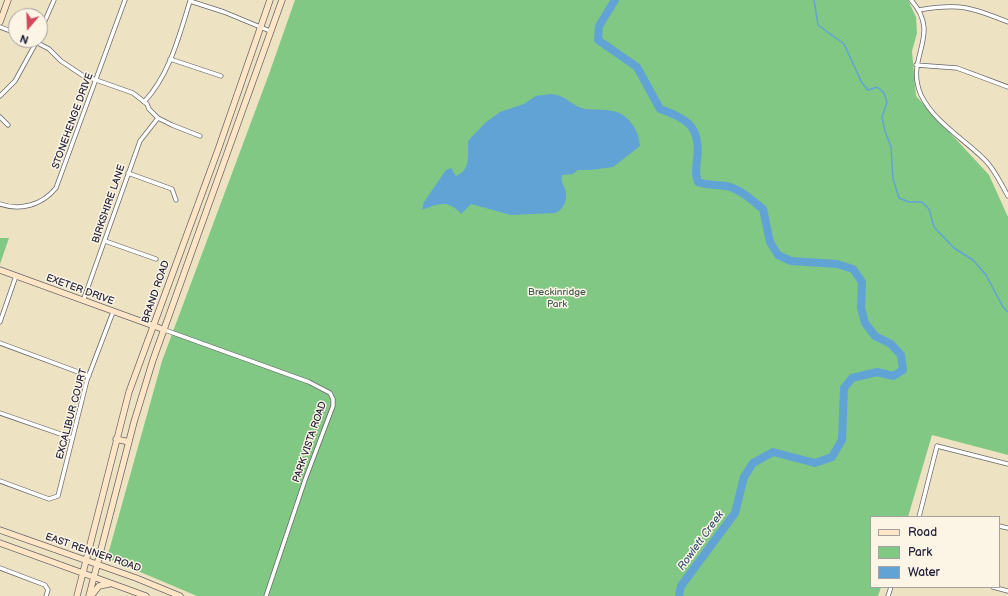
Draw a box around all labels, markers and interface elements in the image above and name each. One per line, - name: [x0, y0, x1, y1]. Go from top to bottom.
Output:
- north arrow: [8, 8, 48, 48]
- text: N: [18, 31, 30, 46]
- street label: STONEHENGE DRIVE: [50, 71, 96, 171]
- street label: BIRKSHIRE LANE: [90, 163, 128, 245]
- street label: BRAND ROAD: [140, 259, 172, 325]
- street label: EXETER DRIVE: [44, 272, 116, 308]
- park label: Breckinridge Park: [528, 286, 586, 310]
- street label: EXCALIBUR COURT: [54, 367, 90, 461]
- street label: PARK VISTA ROAD: [291, 400, 329, 484]
- water label: Rowlett Creek: [675, 509, 727, 573]
- legend: [870, 516, 1000, 588]
- text: Road: [908, 525, 937, 540]
- street label: EAST RENNER ROAD: [44, 531, 142, 575]
- text: Park: [908, 545, 932, 560]
- text: Water: [908, 565, 940, 580]

